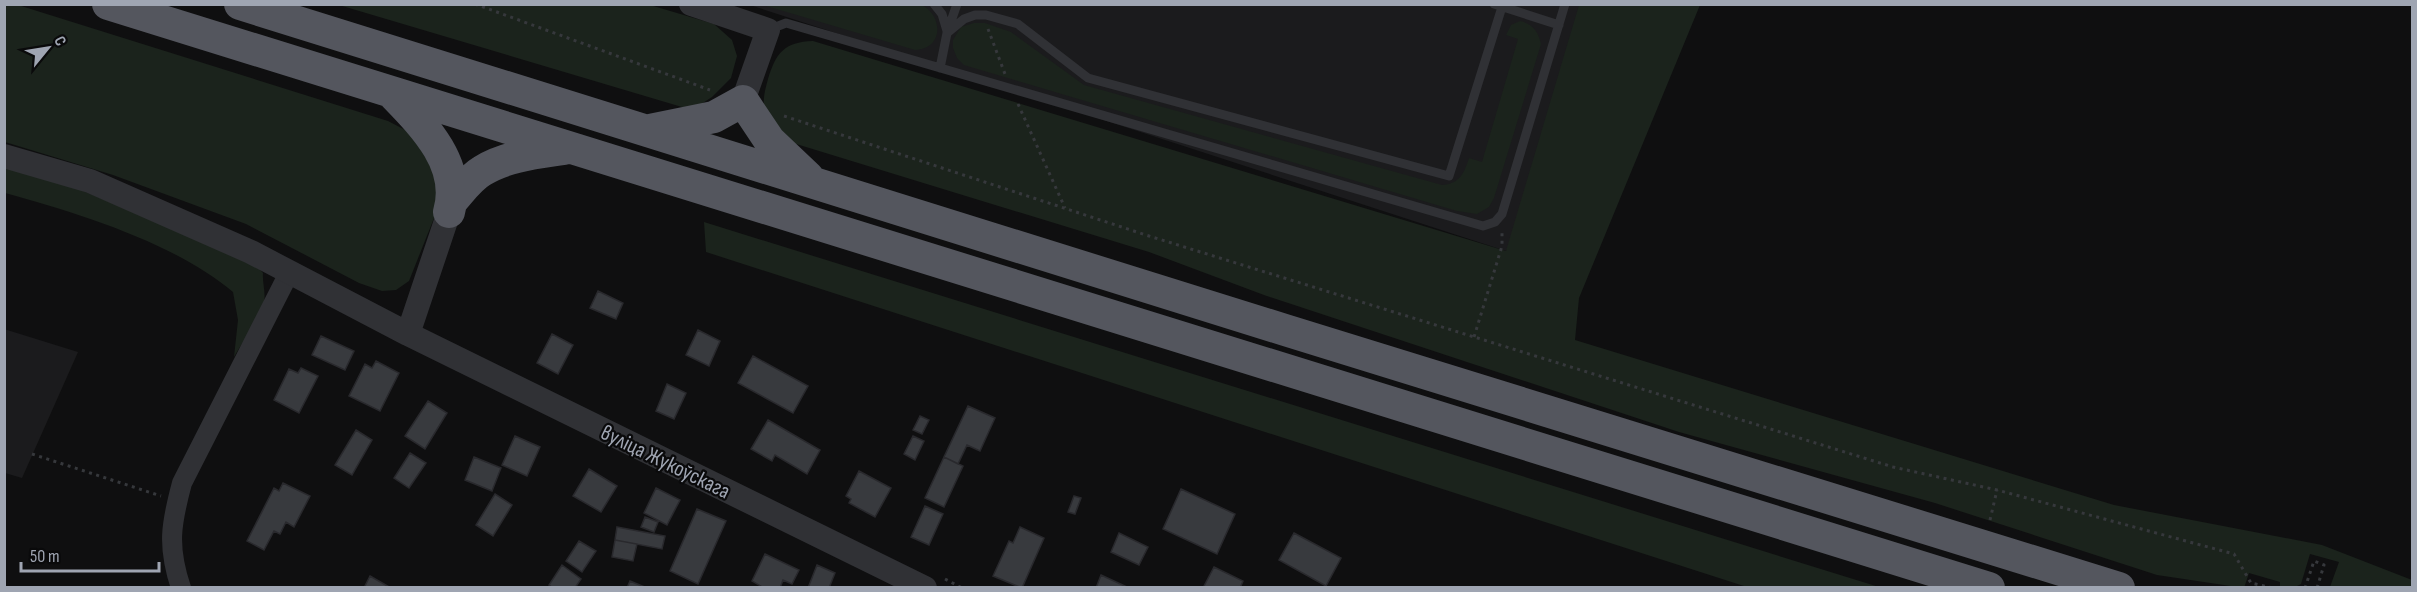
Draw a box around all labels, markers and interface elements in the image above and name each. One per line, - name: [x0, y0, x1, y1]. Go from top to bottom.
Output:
- north arrow: [18, 18, 78, 78]
- text: С: [49, 33, 70, 50]
- street label: вуліца Жукоўскага: [596, 419, 735, 505]
- scale bar: [21, 535, 159, 573]
- text: 50 m: [30, 546, 60, 567]

